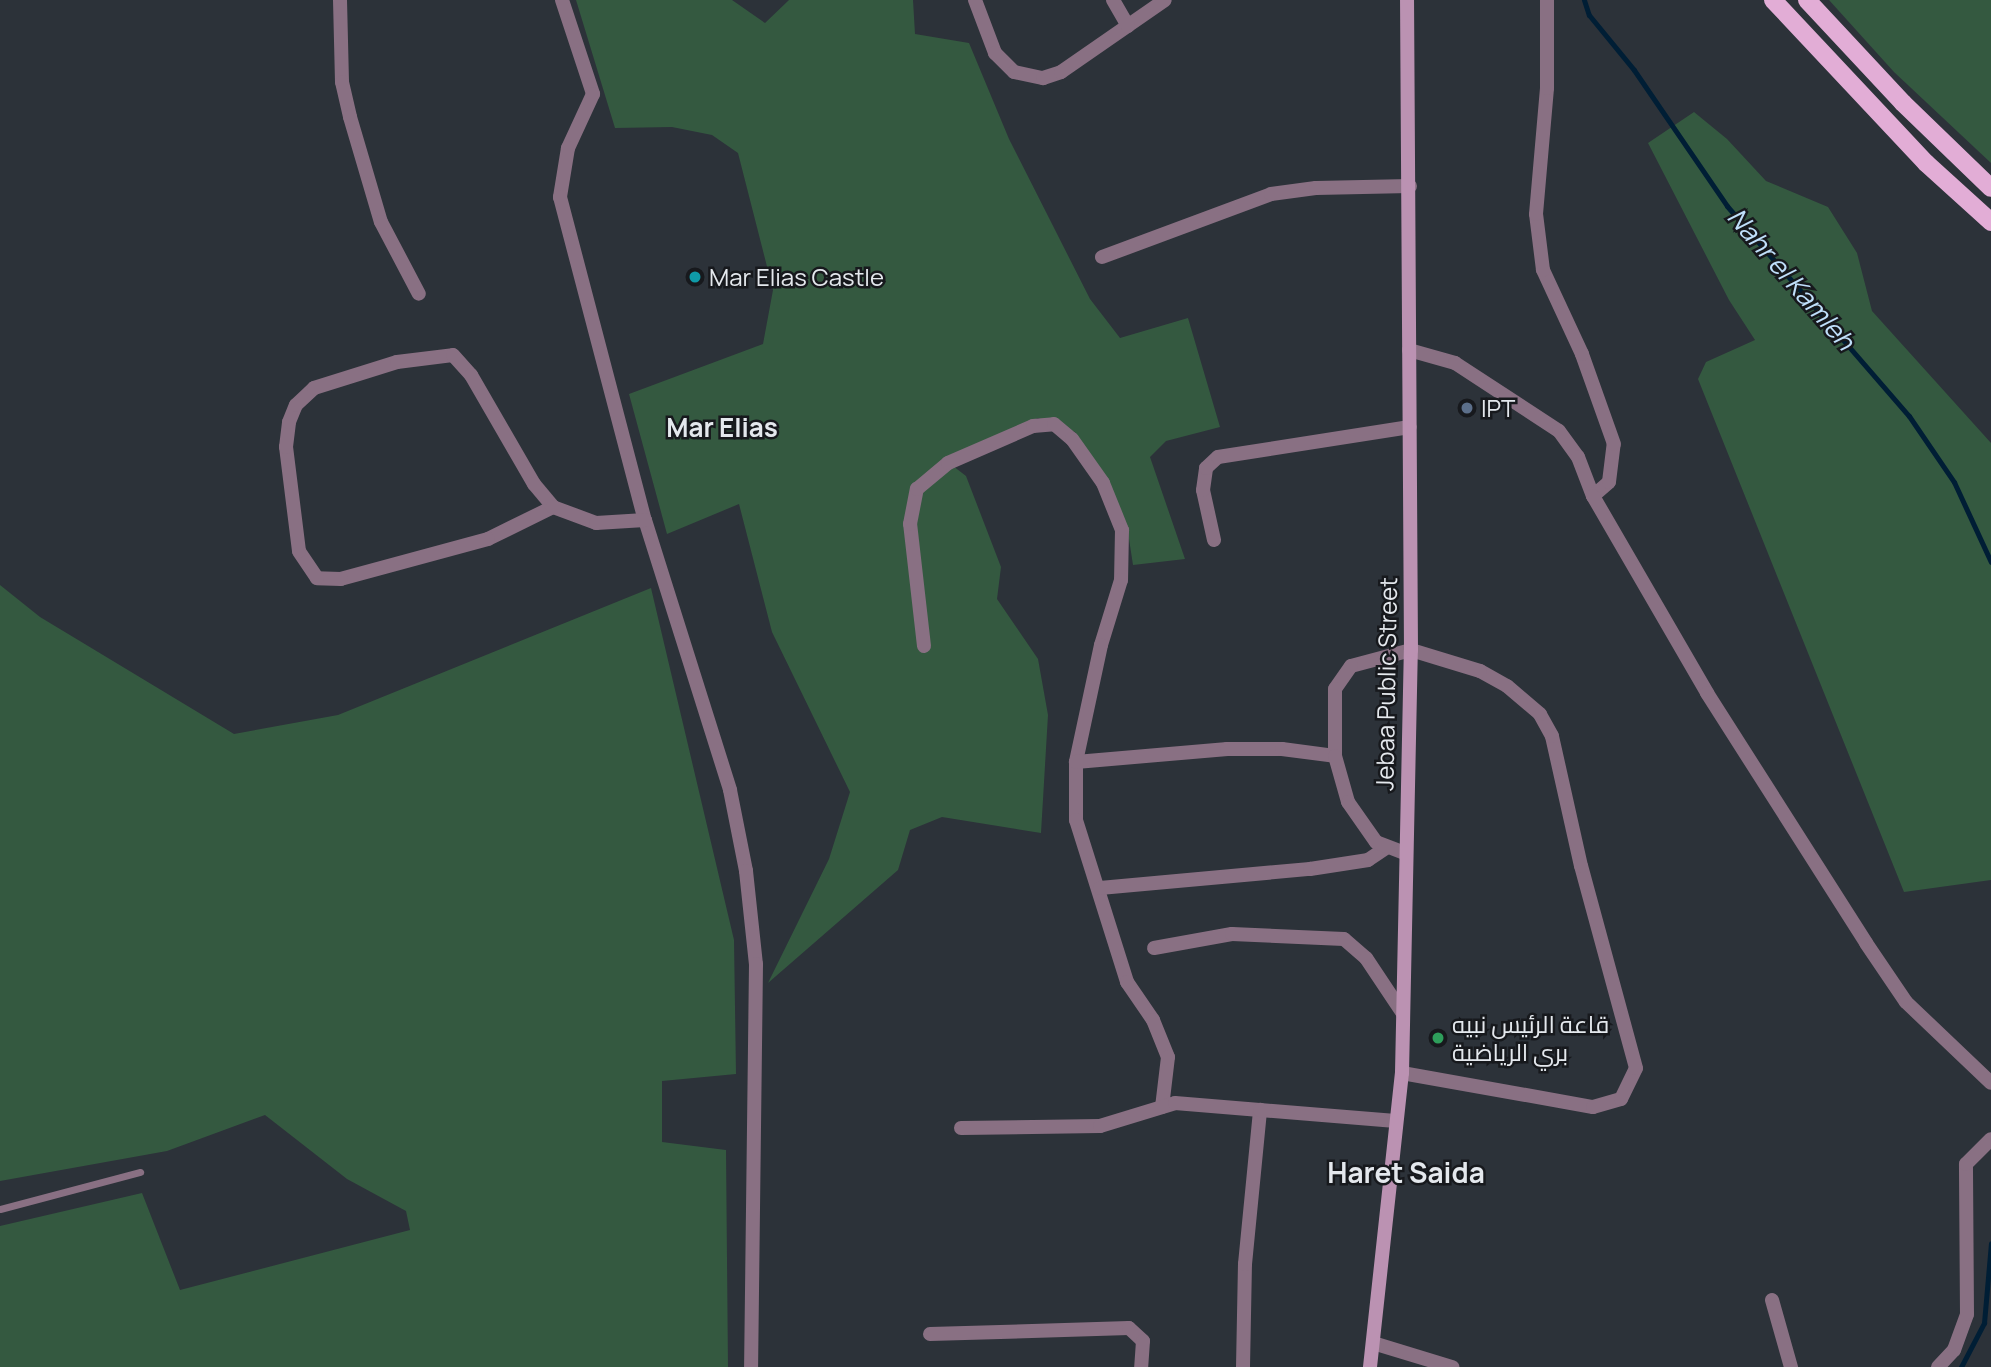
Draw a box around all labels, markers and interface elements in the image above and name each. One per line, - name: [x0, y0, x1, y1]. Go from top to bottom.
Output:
- water label: Nahr el Kamleh: [1721, 202, 1861, 356]
- place label: Mar Elias Castle: [709, 263, 884, 291]
- marker: Mar Elias Castle: [687, 269, 703, 285]
- place label: IPT: [1481, 394, 1515, 422]
- marker: IPT: [1459, 400, 1475, 416]
- district label: Mar Elias: [666, 412, 778, 444]
- street label: Jebaa Public Street: [1370, 577, 1402, 791]
- place label: قاعة الرئيس نبيه بري الرياضية: [1452, 1010, 1609, 1066]
- marker: قاعة الرئيس نبيه بري الرياضية: [1430, 1030, 1446, 1046]
- district label: Haret Saida: [1327, 1155, 1485, 1189]

